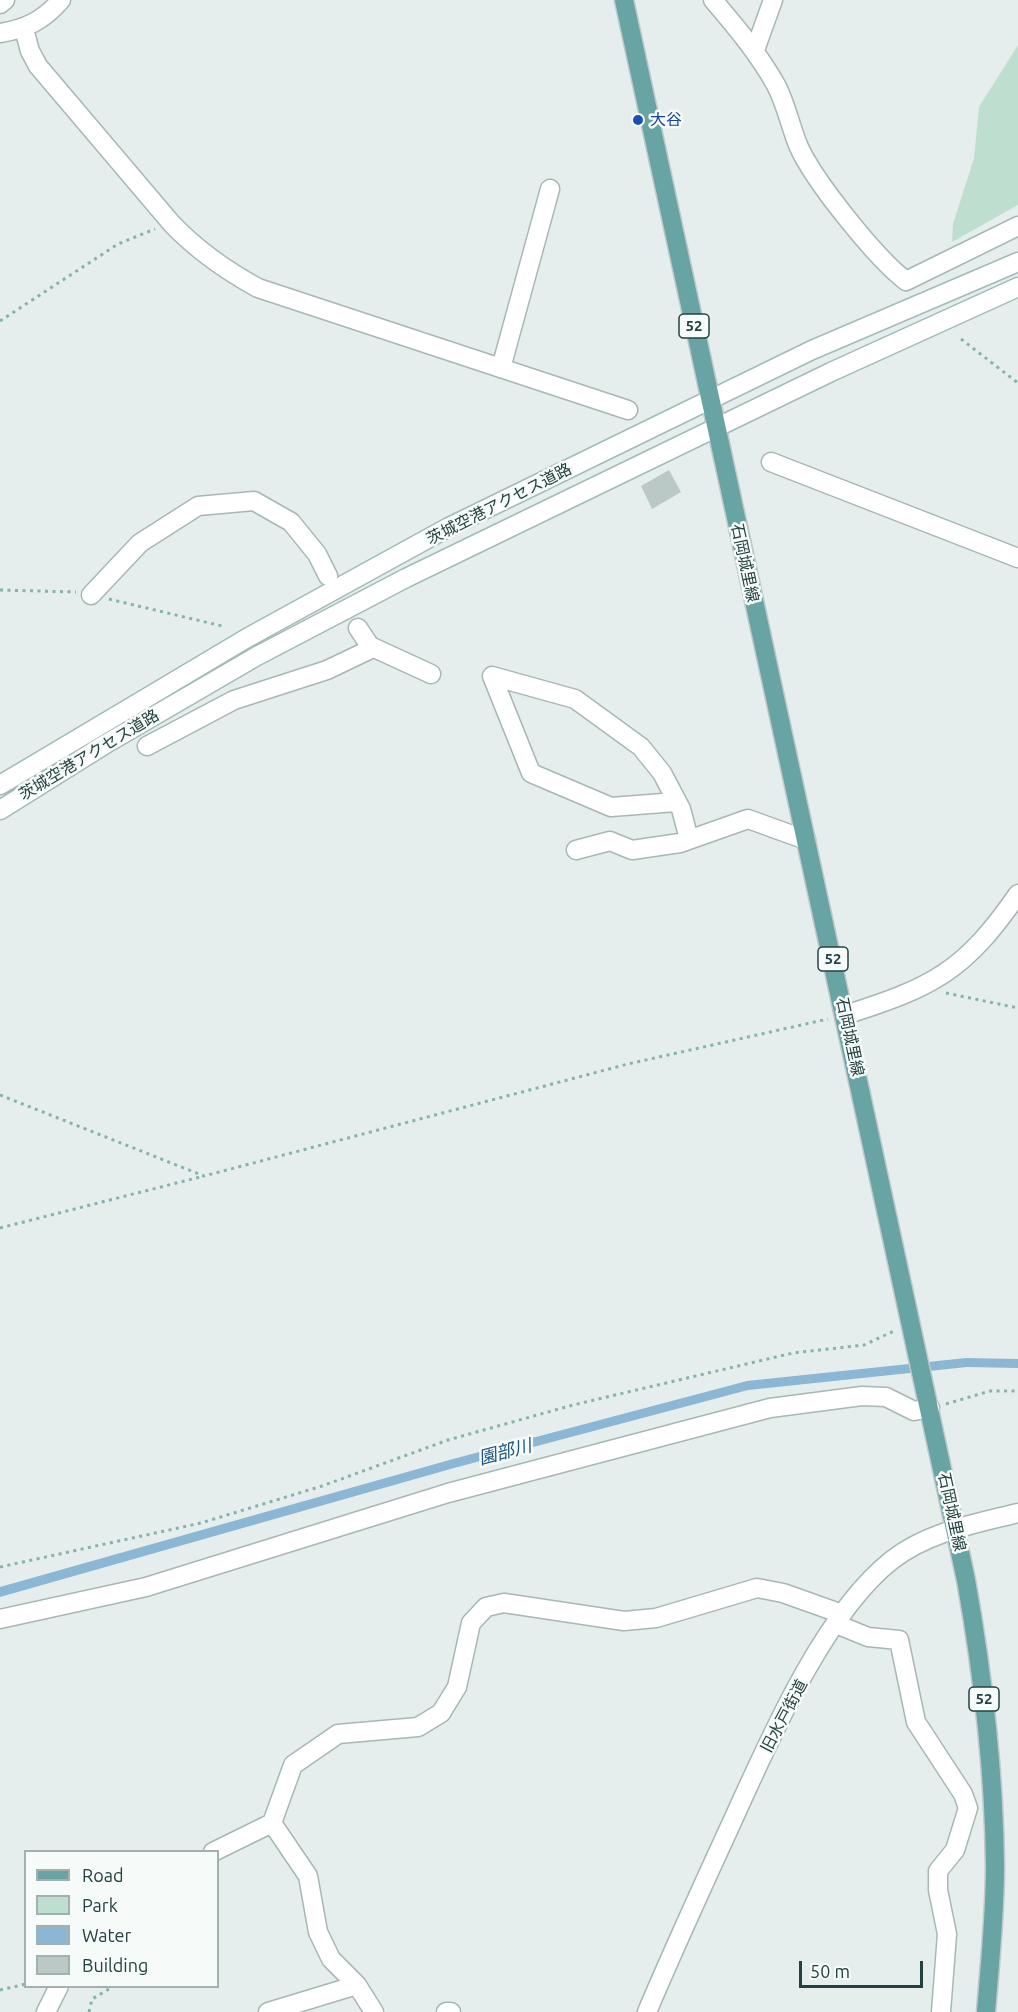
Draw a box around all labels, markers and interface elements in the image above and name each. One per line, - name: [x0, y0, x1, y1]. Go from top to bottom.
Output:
- place label: 大谷: [650, 110, 682, 130]
- marker: 大谷: [631, 113, 645, 127]
- road number: 52: [679, 314, 709, 338]
- street label: 茨城空港アクセス道路: [423, 459, 575, 549]
- street label: 石岡城里線: [727, 522, 763, 604]
- street label: 茨城空港アクセス道路: [15, 706, 163, 804]
- road number: 52: [818, 947, 848, 971]
- street label: 石岡城里線: [832, 996, 868, 1078]
- water label: 園部川: [476, 1435, 534, 1469]
- street label: 石岡城里線: [934, 1471, 970, 1553]
- street label: 旧水戸街道: [757, 1676, 811, 1756]
- road number: 52: [969, 1687, 999, 1711]
- legend: [24, 1850, 219, 1988]
- text: Road: [82, 1865, 124, 1885]
- text: Park: [82, 1895, 118, 1915]
- text: Water: [82, 1925, 131, 1945]
- scale bar: [802, 1949, 926, 1987]
- text: Building: [82, 1955, 148, 1975]
- text: 50 m: [810, 1961, 850, 1981]

